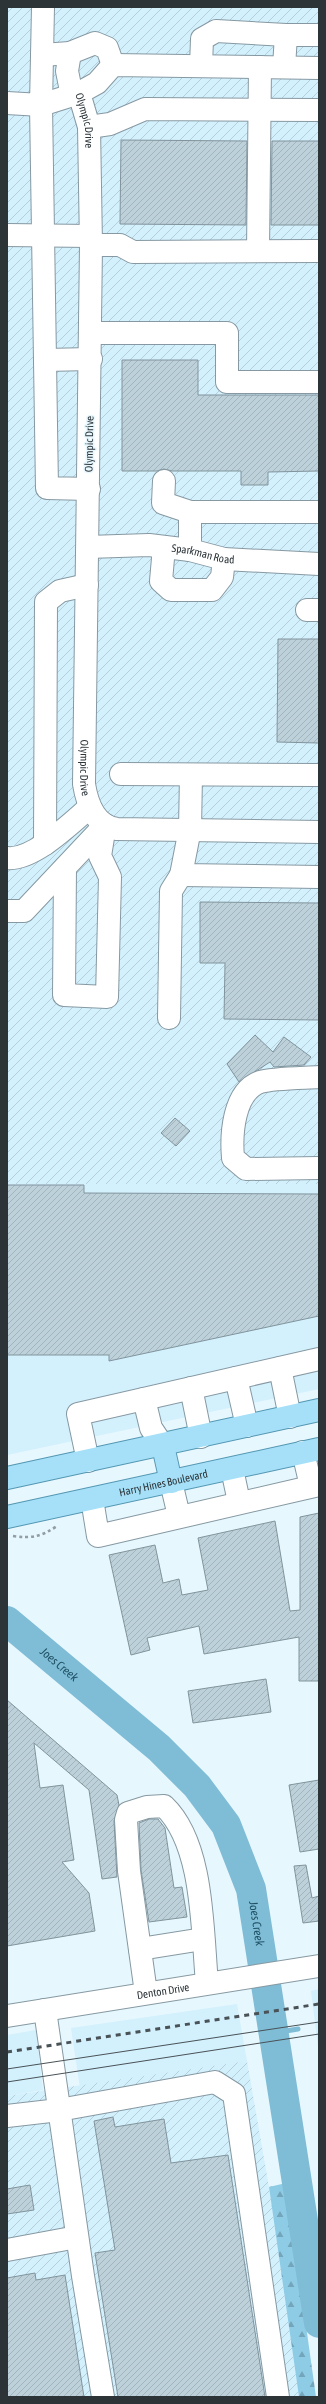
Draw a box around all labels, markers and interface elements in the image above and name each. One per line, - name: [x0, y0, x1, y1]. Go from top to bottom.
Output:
- street label: Olympic Drive: [73, 91, 95, 148]
- street label: Olympic Drive: [83, 416, 95, 472]
- street label: Sparkman Road: [171, 542, 235, 566]
- street label: Olympic Drive: [78, 740, 92, 797]
- street label: Harry Hines Boulevard: [118, 1467, 209, 1498]
- water label: Joes Creek: [37, 1644, 82, 1685]
- water label: Joes Creek: [246, 1899, 267, 1948]
- street label: Denton Drive: [136, 1981, 190, 2001]

